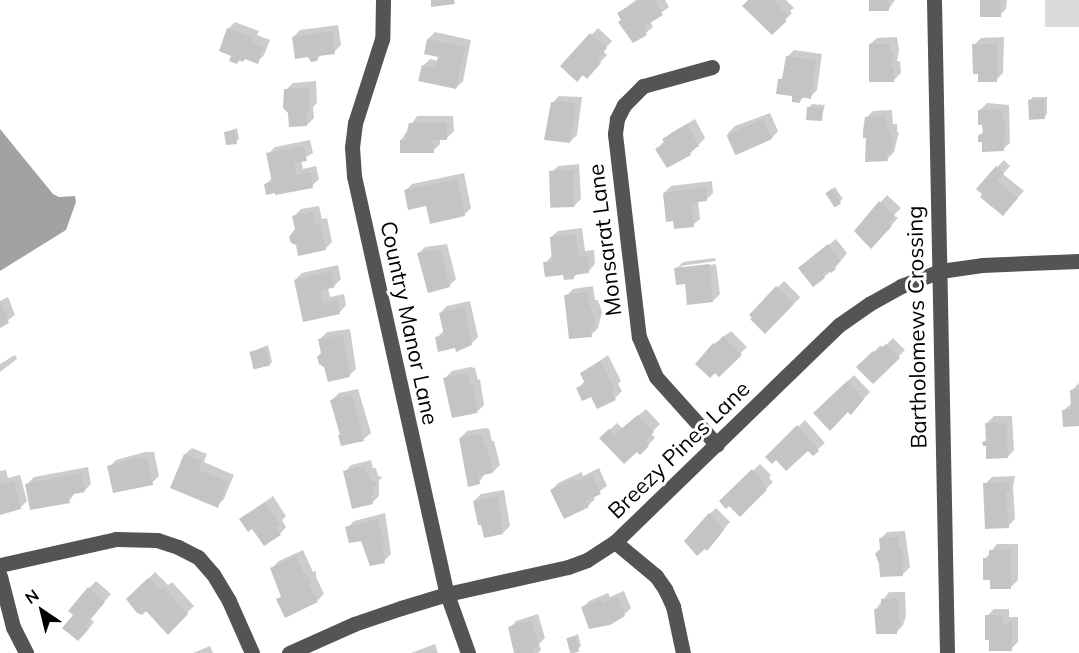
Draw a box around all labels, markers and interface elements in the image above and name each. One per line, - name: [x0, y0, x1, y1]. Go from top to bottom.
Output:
- street label: Monsarat Lane: [583, 162, 627, 318]
- street label: Bartholomews Crossing: [902, 205, 932, 449]
- street label: Country Manor Lane: [375, 219, 443, 427]
- street label: Breezy Pines Lane: [603, 376, 755, 524]
- north arrow: [12, 581, 72, 641]
- text: N: [21, 585, 42, 608]

